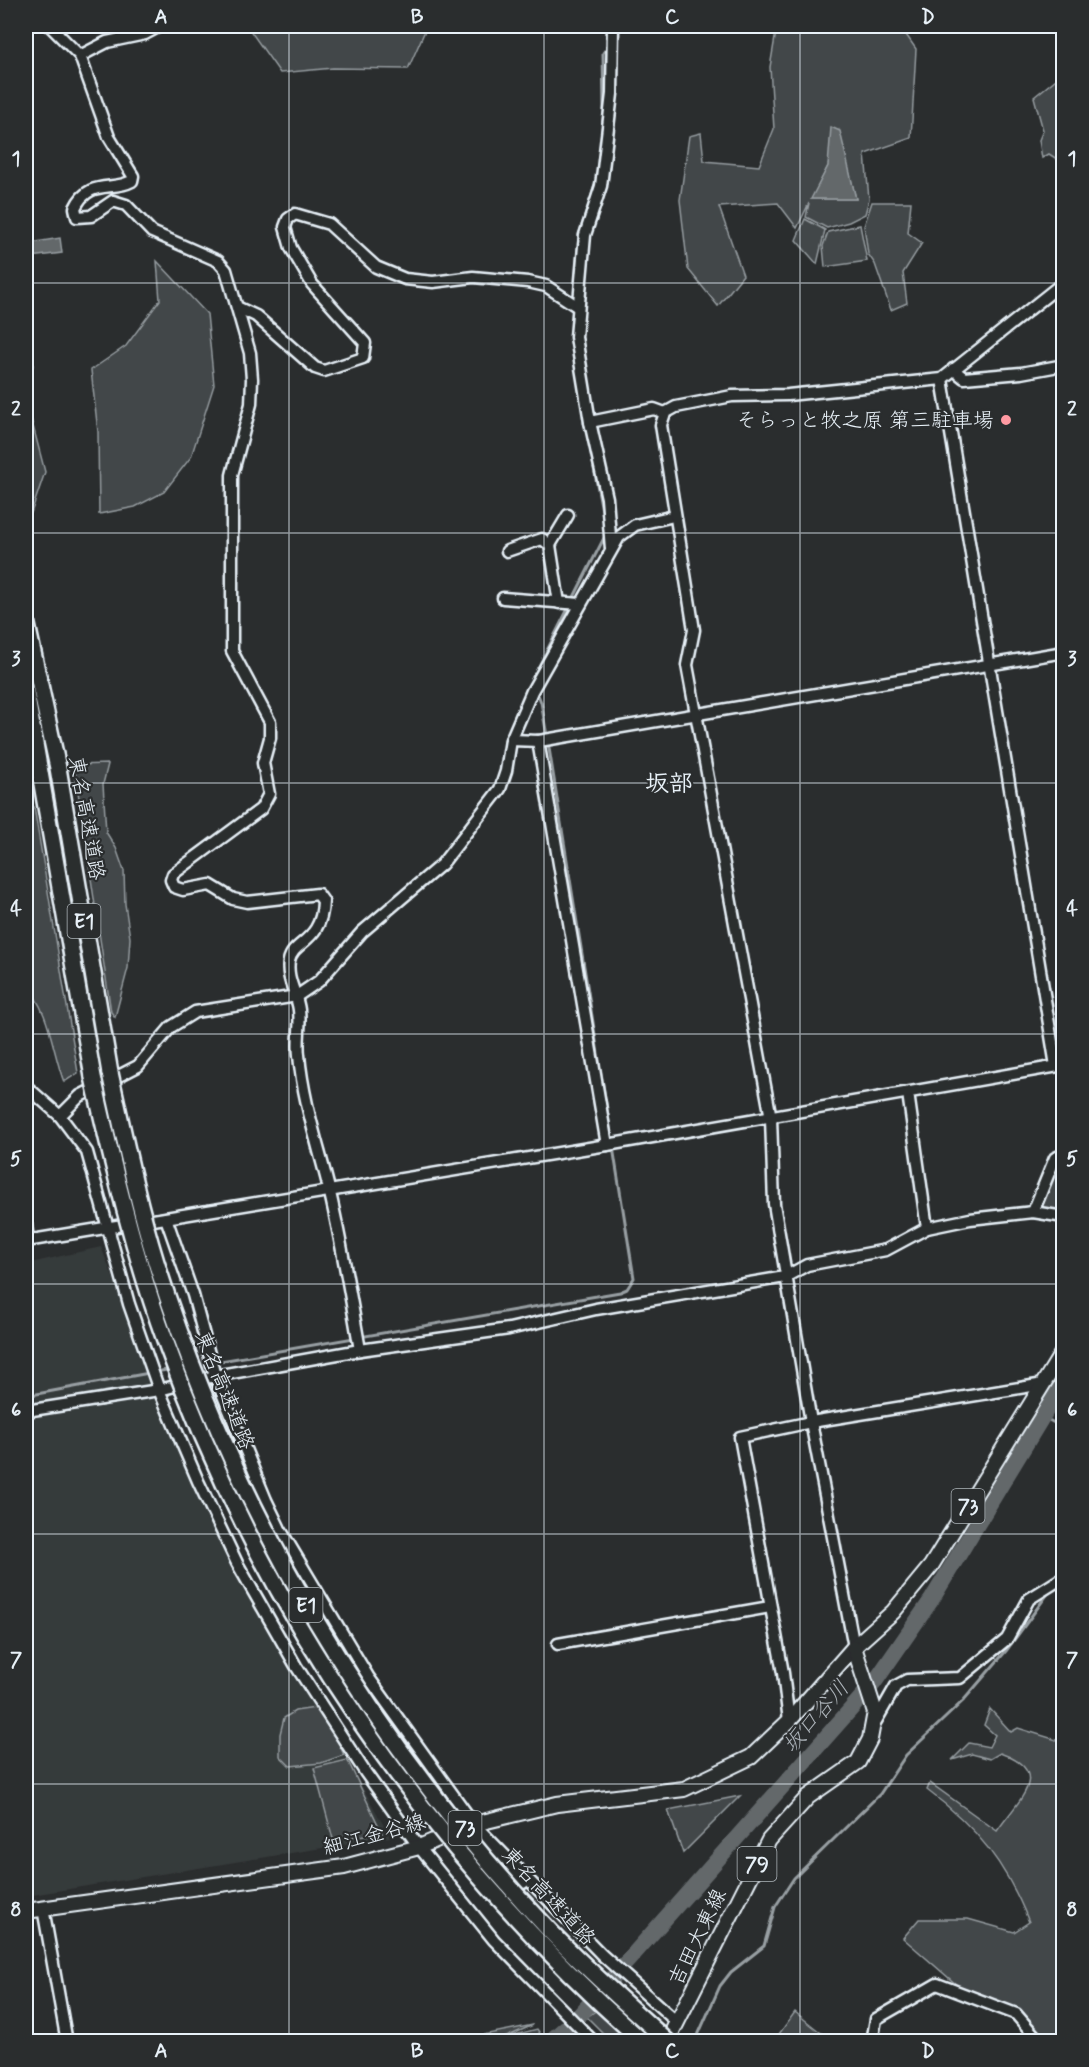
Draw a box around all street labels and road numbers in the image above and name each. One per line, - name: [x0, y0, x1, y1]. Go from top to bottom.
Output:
- street label: 東名高速道路: [61, 754, 111, 883]
- road number: E1: [68, 904, 100, 938]
- street label: 東名高速道路: [187, 1327, 261, 1454]
- road number: 73: [952, 1489, 984, 1523]
- road number: E1: [290, 1588, 322, 1622]
- street label: 細江金谷線: [320, 1808, 429, 1862]
- road number: 73: [448, 1811, 482, 1845]
- street label: 東名高速道路: [495, 1841, 601, 1952]
- road number: 79: [738, 1847, 777, 1881]
- street label: 吉田大東線: [662, 1884, 733, 1991]

